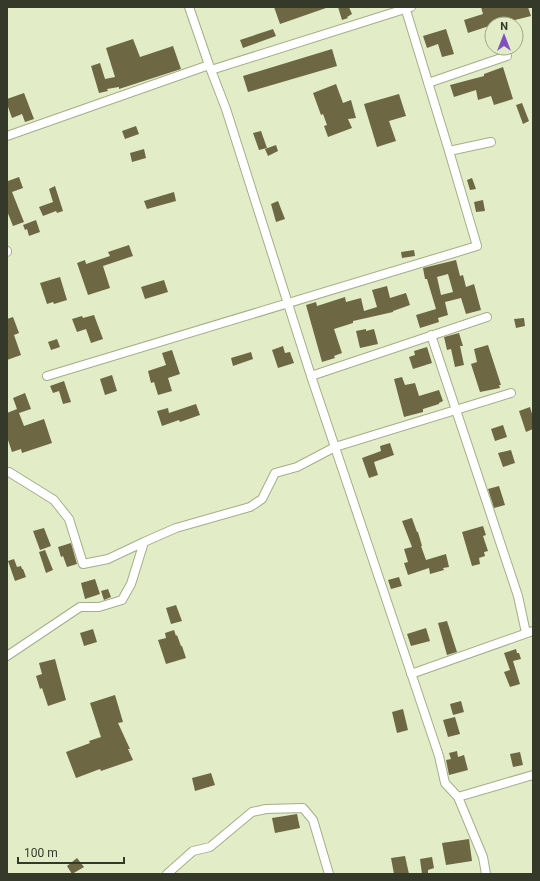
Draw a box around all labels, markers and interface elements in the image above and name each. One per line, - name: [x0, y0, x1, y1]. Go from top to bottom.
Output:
- north arrow: [484, 16, 524, 56]
- text: N: [500, 20, 508, 33]
- scale bar: [18, 839, 124, 865]
- text: 100 m: [24, 846, 58, 860]

